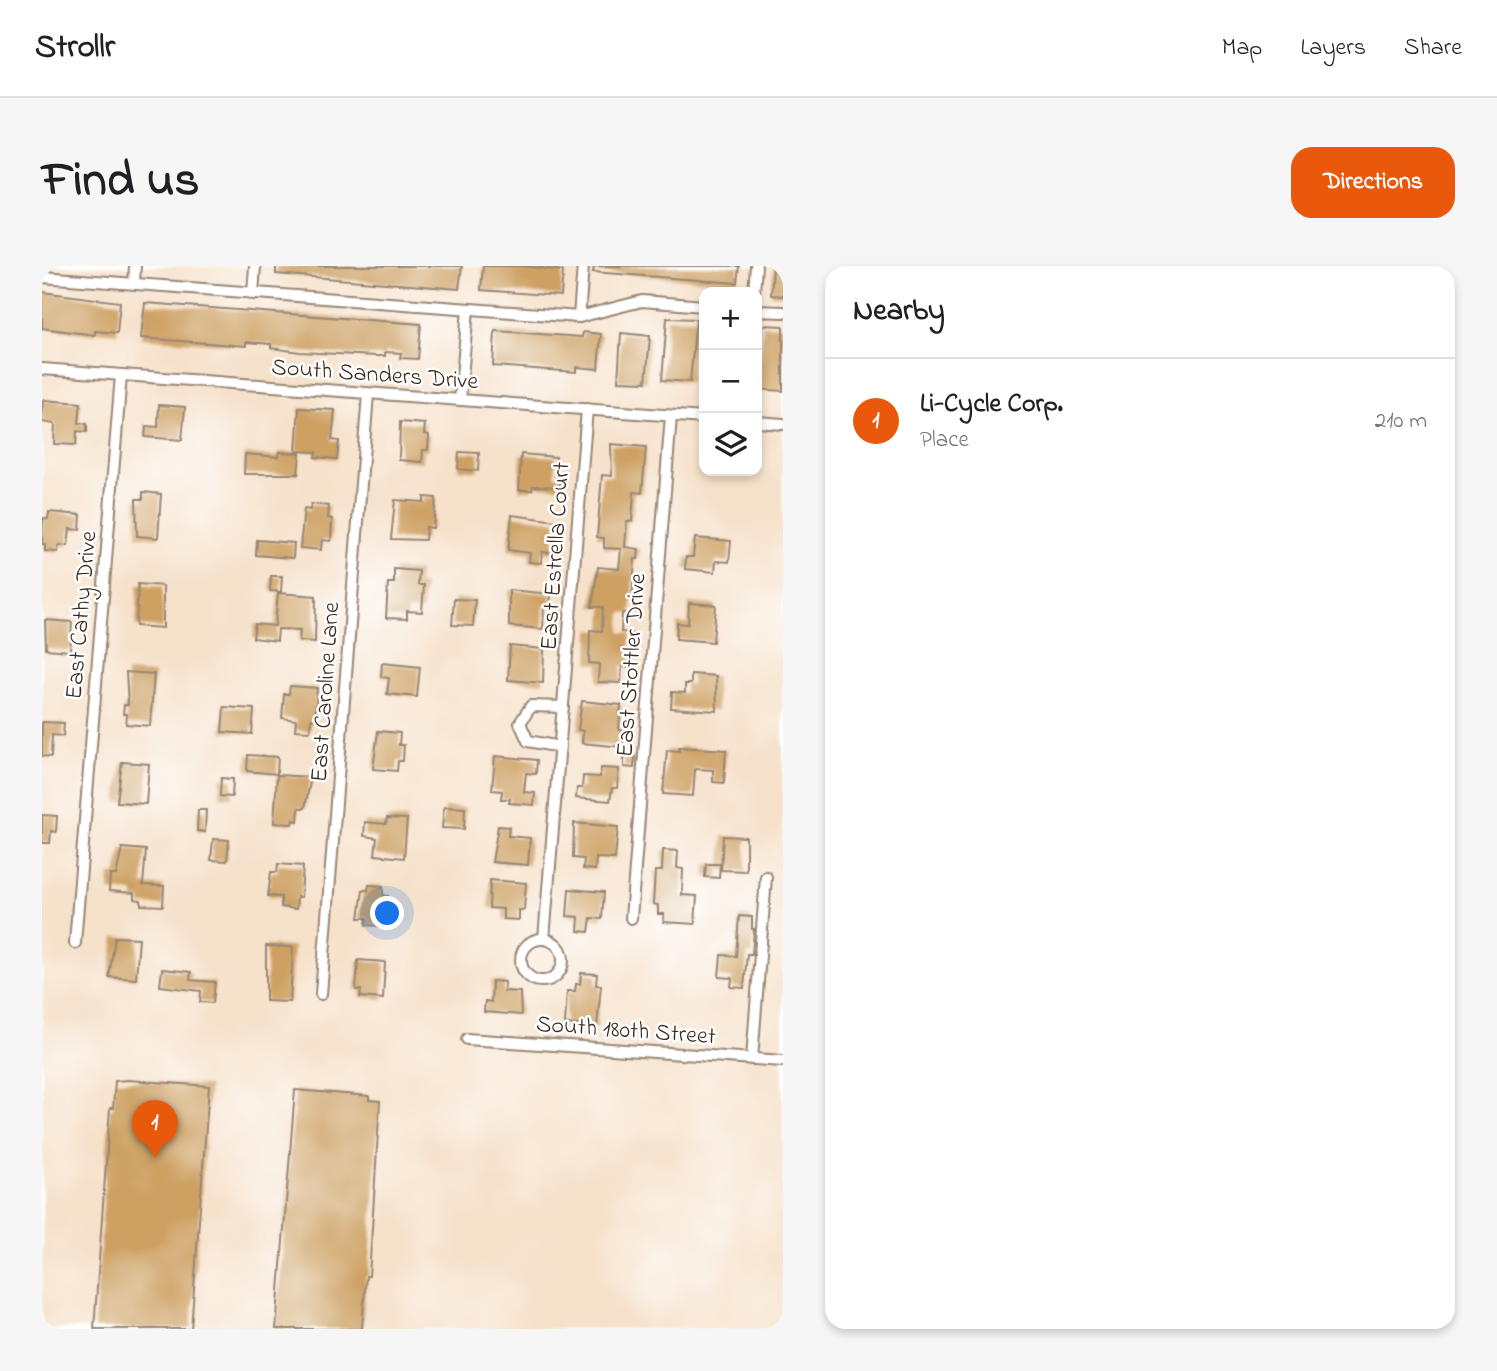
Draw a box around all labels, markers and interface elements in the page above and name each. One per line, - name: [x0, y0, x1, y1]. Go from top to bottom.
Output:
- text: Strollr: [35, 24, 115, 72]
- text: Map: [1222, 31, 1262, 66]
- text: Layers: [1300, 31, 1366, 66]
- text: Share: [1404, 31, 1462, 66]
- text: Find us: [42, 146, 199, 218]
- button: Directions: [1291, 147, 1455, 218]
- map controls: [699, 287, 762, 476]
- button: +: [699, 287, 762, 350]
- text: Nearby: [853, 290, 945, 334]
- button: −: [699, 350, 762, 413]
- street label: South Sanders Drive: [270, 351, 480, 400]
- text: Li-Cycle Corp.: [920, 386, 1063, 424]
- text: 1: [872, 405, 880, 438]
- text: 210 m: [1375, 405, 1427, 438]
- button: layers: [699, 413, 762, 476]
- text: Place: [920, 424, 969, 457]
- street label: East Estrella Court: [532, 461, 581, 651]
- street label: East Cathy Drive: [58, 529, 108, 701]
- street label: East Stottler Drive: [609, 572, 656, 758]
- street label: East Caroline Lane: [303, 601, 350, 783]
- your location: [370, 896, 404, 930]
- street label: South 180th Street: [535, 1008, 717, 1055]
- pin: 1: [132, 1100, 178, 1158]

